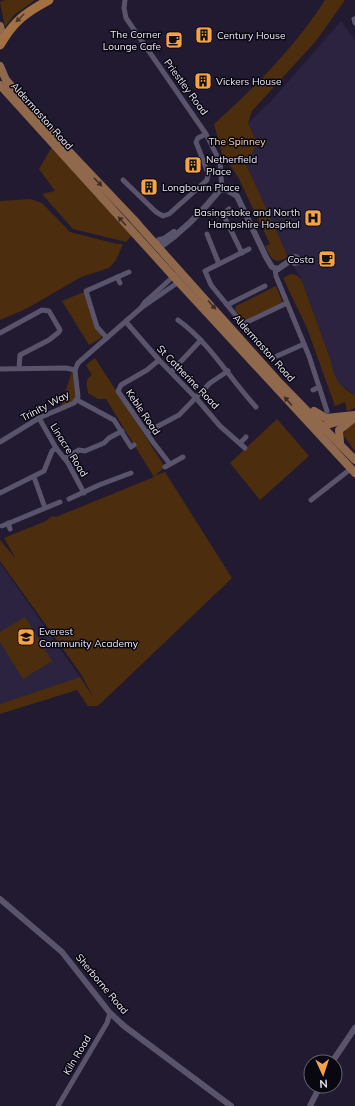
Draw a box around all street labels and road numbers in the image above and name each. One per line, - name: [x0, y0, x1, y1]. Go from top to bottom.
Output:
- street label: Priestley Road: [161, 56, 211, 118]
- street label: Aldermaston Road: [8, 79, 76, 153]
- street label: Aldermaston Road: [230, 311, 298, 385]
- street label: St Catherine Road: [154, 342, 222, 412]
- street label: Keble Road: [123, 387, 163, 437]
- street label: Trinity Way: [19, 388, 72, 424]
- street label: Linacre Road: [47, 421, 91, 479]
- street label: Sherborne Road: [73, 951, 131, 1017]
- street label: Kiln Road: [60, 1033, 94, 1077]

